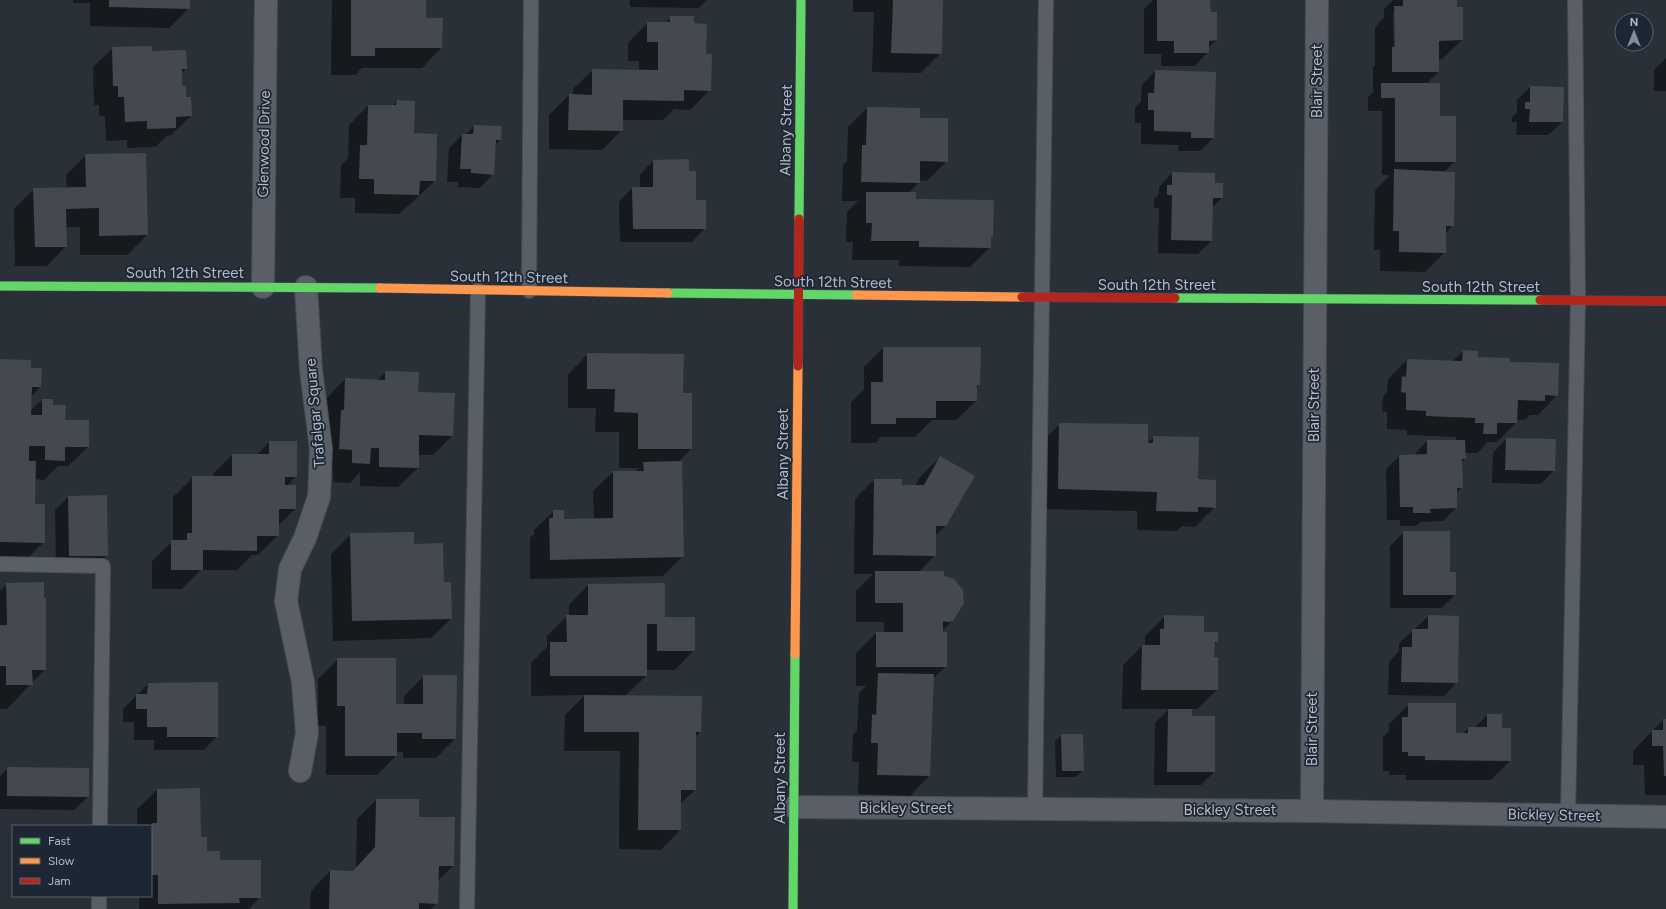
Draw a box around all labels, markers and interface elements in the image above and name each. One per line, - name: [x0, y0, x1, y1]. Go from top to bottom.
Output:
- north arrow: [1614, 12, 1654, 52]
- text: N: [1630, 16, 1638, 29]
- street label: Blair Street: [1308, 43, 1326, 118]
- street label: Albany Street: [776, 84, 796, 176]
- street label: Glenwood Drive: [254, 90, 274, 198]
- street label: South 12th Street: [126, 264, 245, 282]
- street label: South 12th Street: [450, 267, 569, 287]
- street label: South 12th Street: [774, 272, 893, 292]
- street label: South 12th Street: [1098, 276, 1217, 294]
- street label: South 12th Street: [1422, 278, 1541, 296]
- street label: Trafalgar Square: [301, 358, 329, 468]
- street label: Blair Street: [1305, 367, 1323, 442]
- street label: Albany Street: [774, 408, 792, 500]
- street label: Blair Street: [1303, 691, 1321, 766]
- street label: Albany Street: [771, 732, 789, 824]
- street label: Bickley Street: [860, 799, 953, 817]
- street label: Bickley Street: [1184, 801, 1277, 819]
- street label: Bickley Street: [1507, 805, 1601, 825]
- legend: [12, 825, 152, 897]
- text: Fast: [48, 834, 71, 848]
- text: Slow: [48, 854, 75, 868]
- text: Jam: [48, 874, 71, 888]

